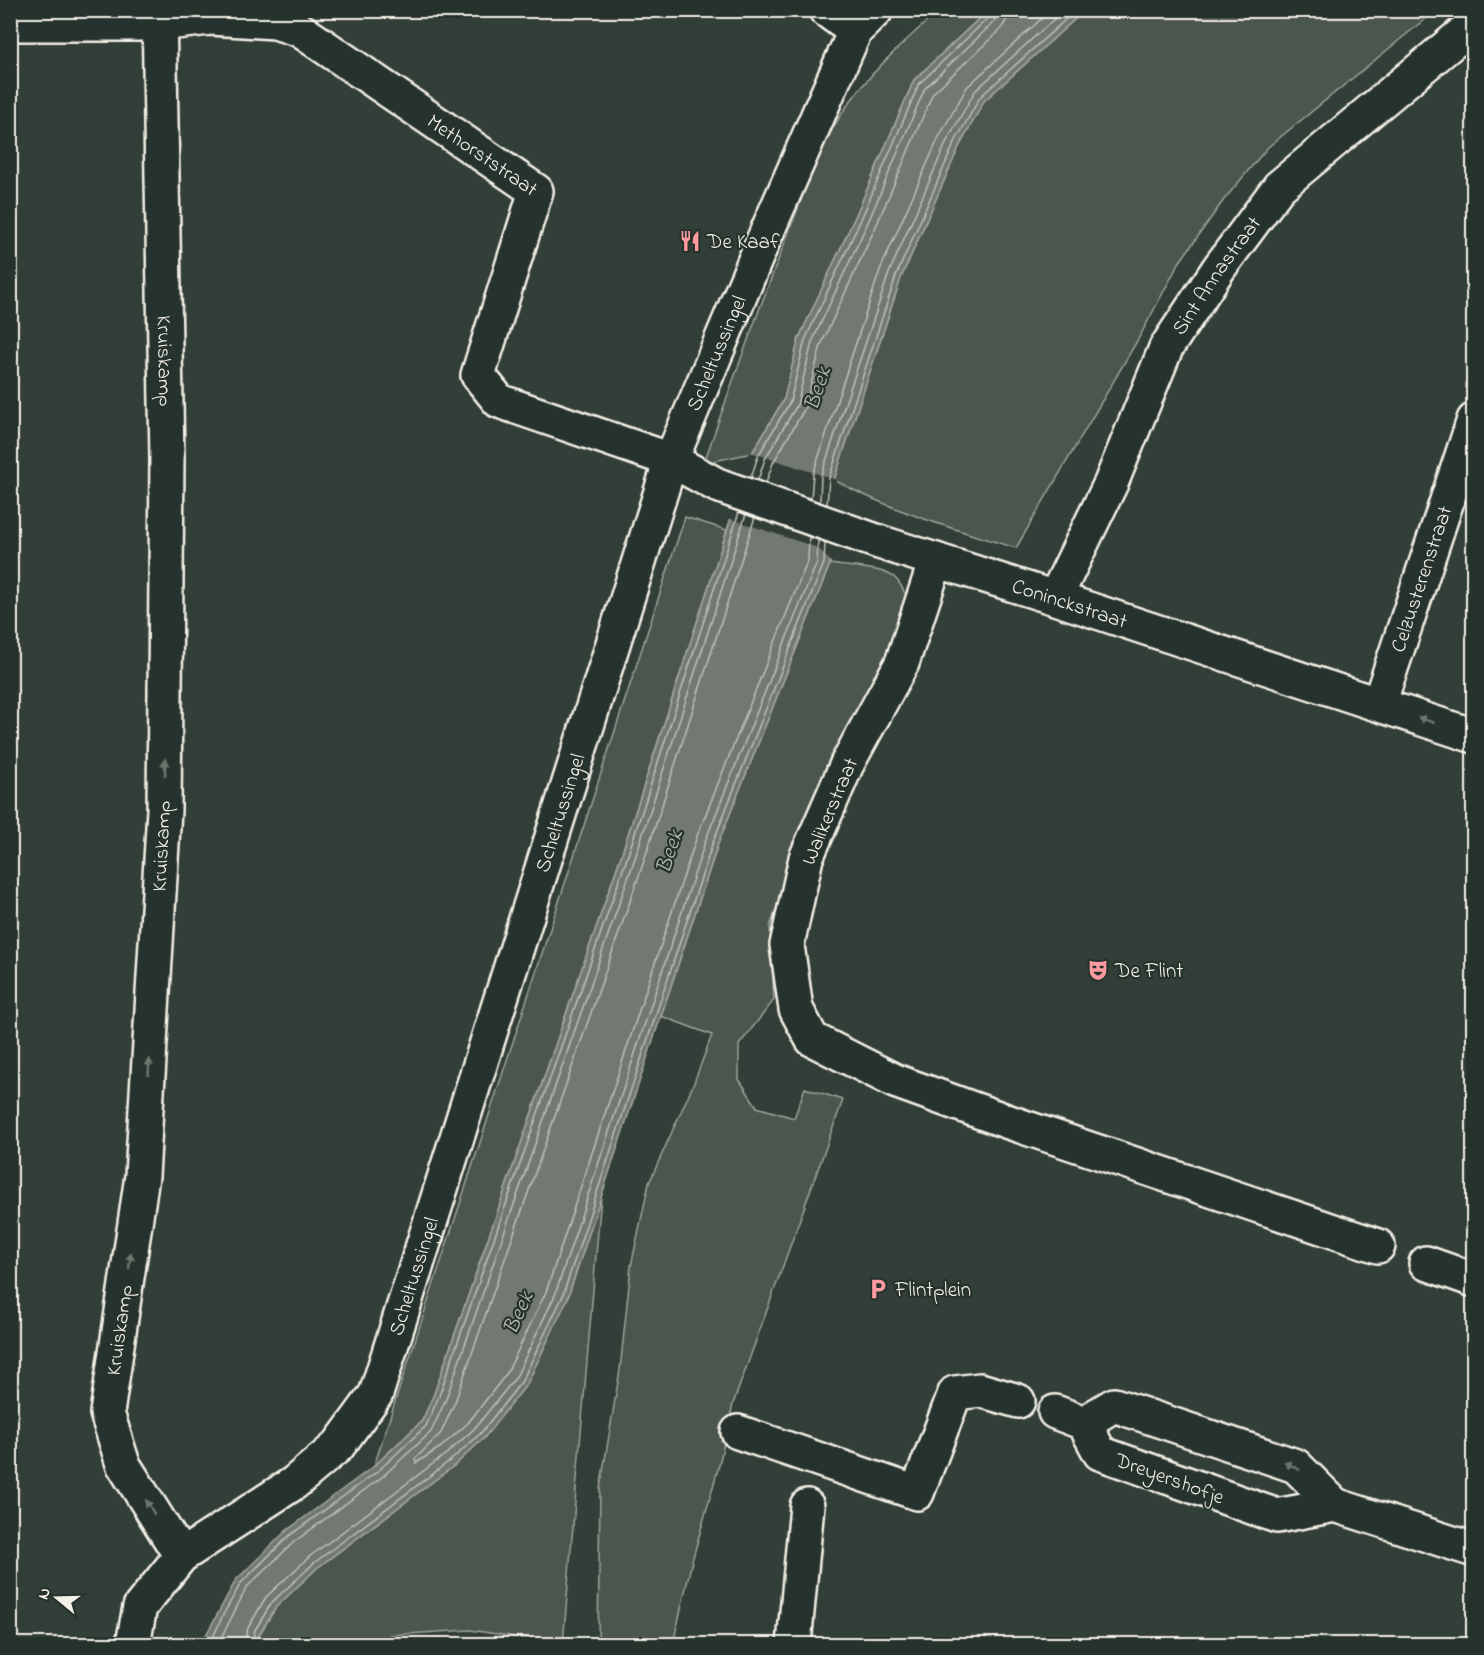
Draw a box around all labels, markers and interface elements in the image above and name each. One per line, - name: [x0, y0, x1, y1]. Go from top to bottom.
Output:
- street label: Methorststraat: [420, 108, 543, 205]
- street label: Sint Annastraat: [1166, 211, 1269, 342]
- place label: De Kaaf: [706, 228, 780, 258]
- restaurant icon: De Kaaf: [678, 229, 702, 253]
- street label: Scheltussingel: [680, 291, 755, 416]
- street label: Kruiskamp: [147, 315, 179, 407]
- water label: Beek: [797, 362, 841, 415]
- street label: Celzusterenstraat: [1384, 502, 1461, 657]
- street label: Coninckstraat: [1008, 572, 1131, 638]
- one-way arrow: [1417, 714, 1435, 724]
- street label: Scheltussingel: [529, 750, 594, 876]
- street label: Walikerstraat: [795, 753, 867, 870]
- one-way arrow: [160, 758, 169, 777]
- street label: Kruiskamp: [146, 800, 180, 893]
- water label: Beek: [649, 825, 693, 878]
- place label: De Flint: [1114, 957, 1183, 987]
- theatre icon: De Flint: [1086, 958, 1110, 982]
- one-way arrow: [144, 1057, 153, 1076]
- street label: Scheltussingel: [382, 1214, 448, 1340]
- one-way arrow: [125, 1251, 134, 1270]
- place label: Flintplein: [894, 1276, 971, 1306]
- parking icon: Flintplein: [866, 1277, 890, 1301]
- street label: Kruiskamp: [100, 1283, 142, 1378]
- water label: Beek: [496, 1285, 544, 1340]
- street label: Dreyershofje: [1109, 1446, 1228, 1516]
- one-way arrow: [1283, 1462, 1300, 1471]
- one-way arrow: [145, 1499, 156, 1515]
- north arrow: [27, 1568, 87, 1628]
- text: N: [32, 1585, 58, 1603]

